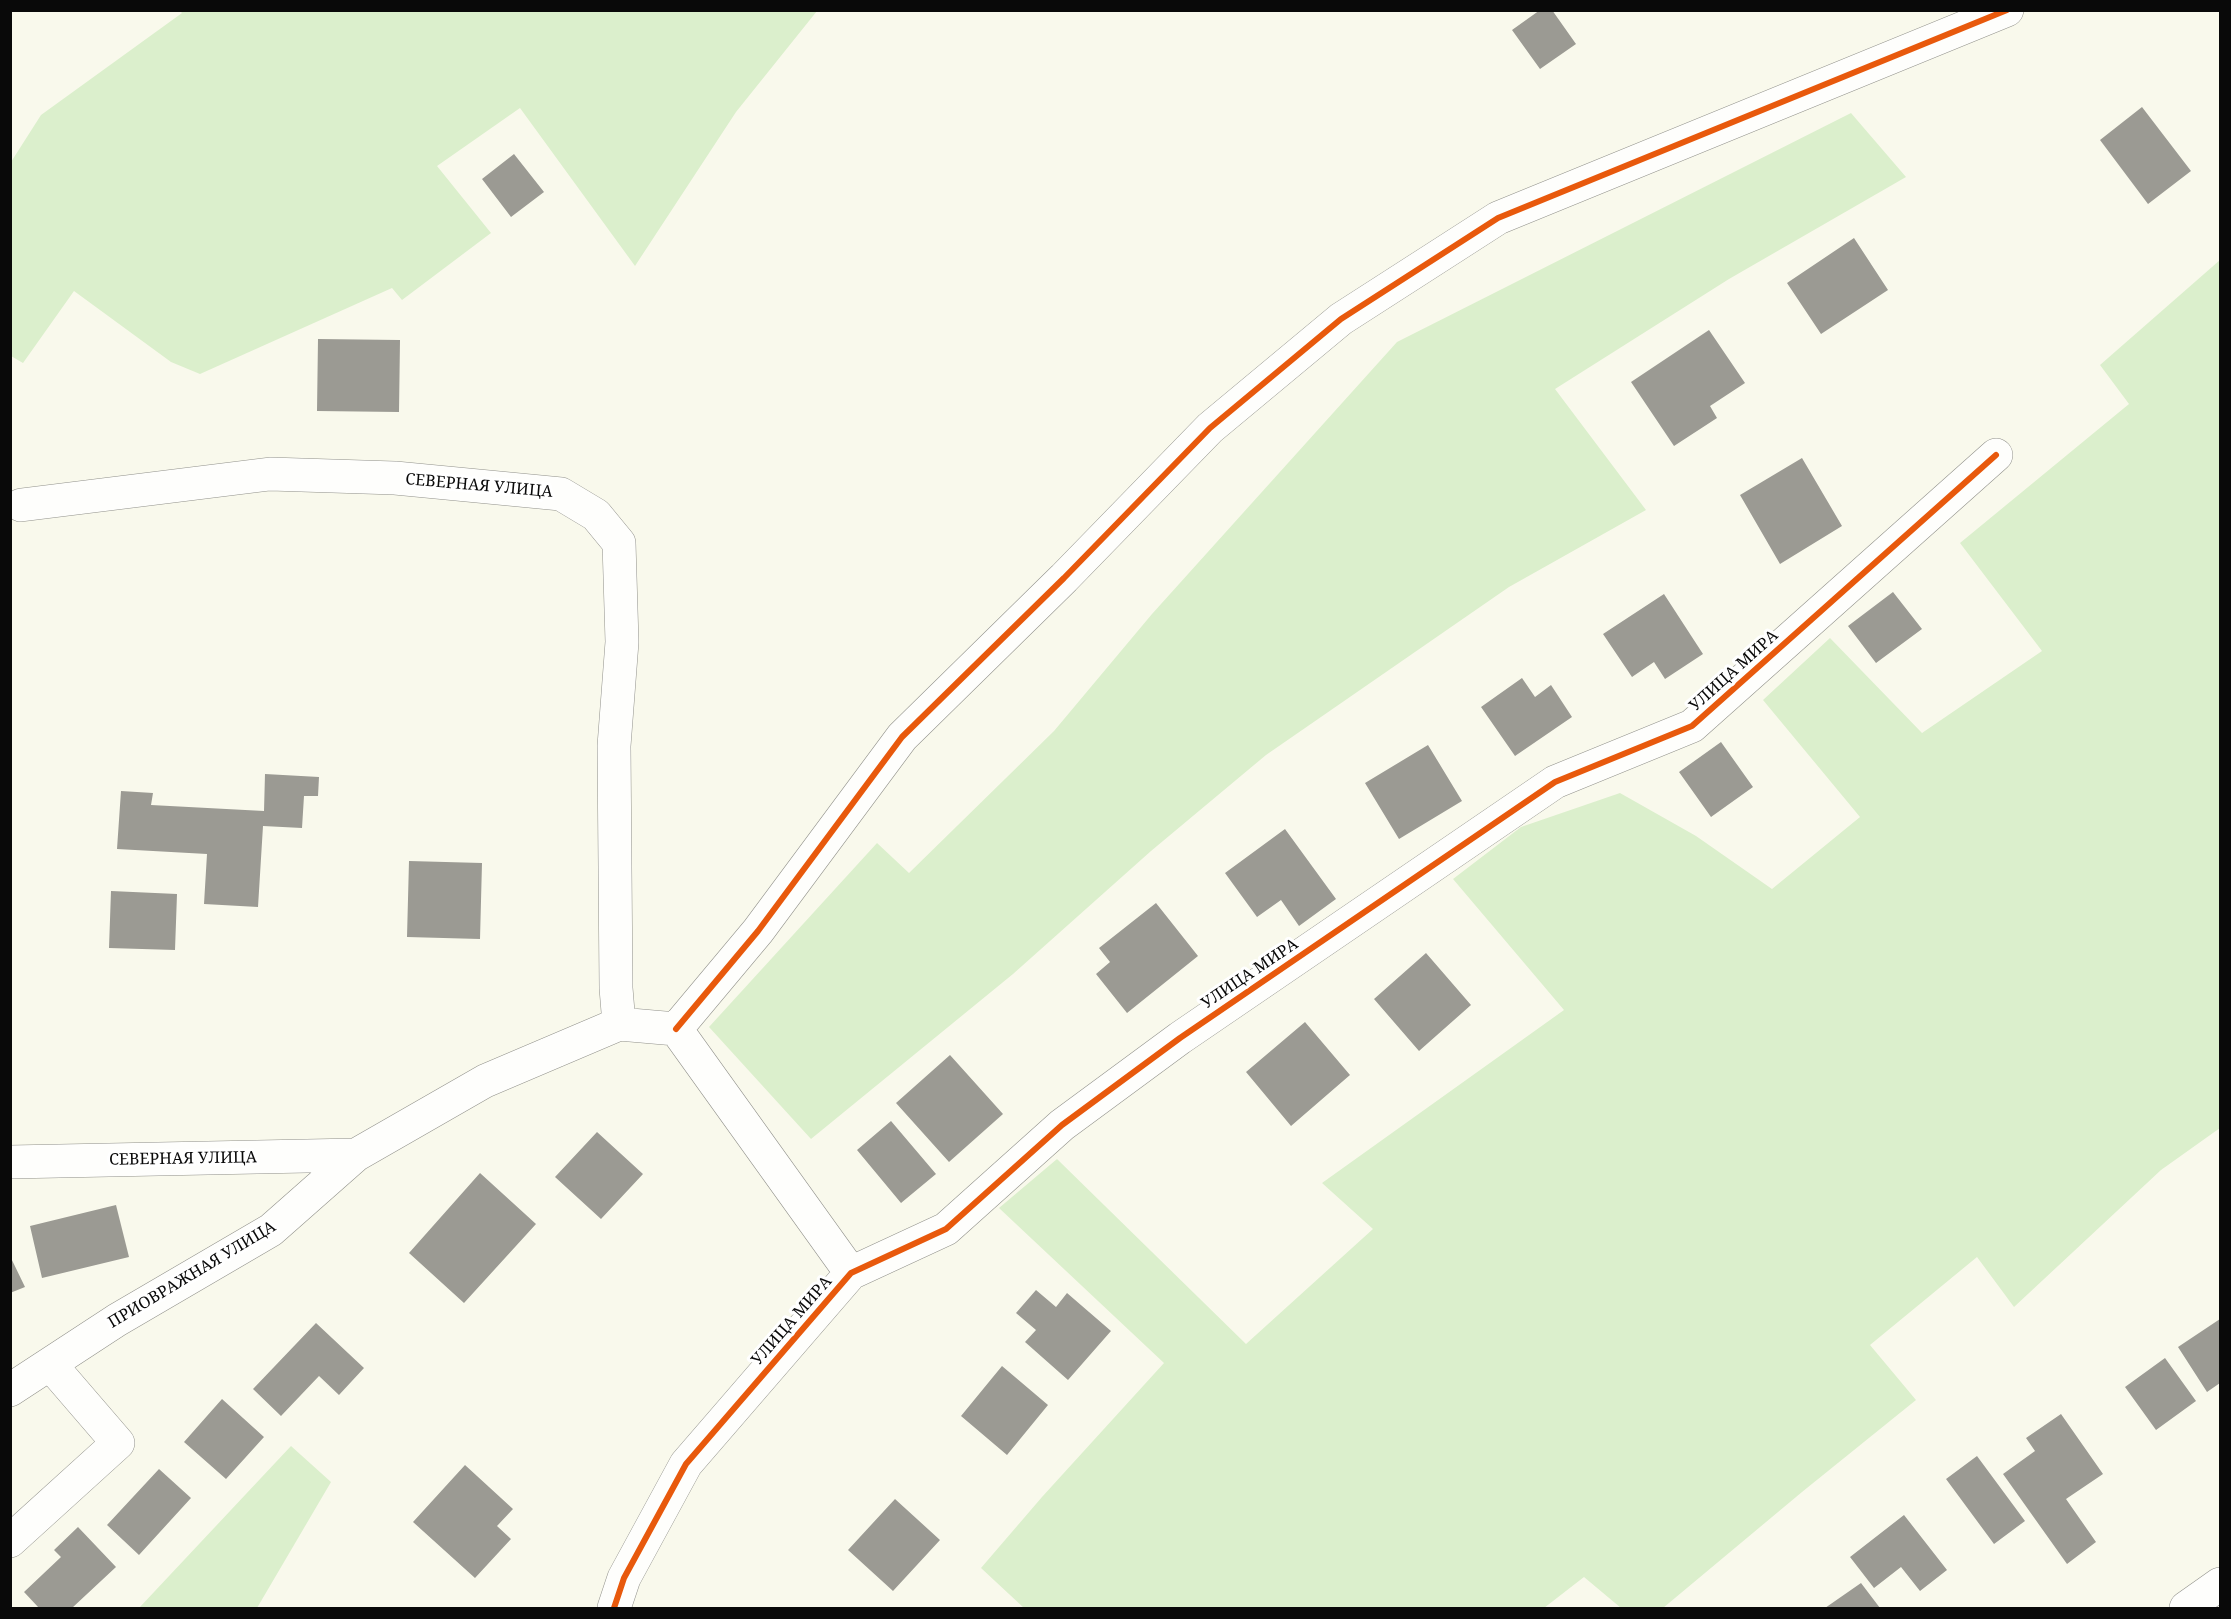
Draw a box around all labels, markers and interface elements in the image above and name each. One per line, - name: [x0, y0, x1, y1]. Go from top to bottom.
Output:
- street label: СЕВЕРНАЯ УЛИЦА: [405, 470, 553, 502]
- street label: УЛИЦА МИРА: [1686, 626, 1782, 716]
- street label: УЛИЦА МИРА: [1198, 935, 1302, 1013]
- street label: СЕВЕРНАЯ УЛИЦА: [109, 1148, 257, 1170]
- street label: ПРИОВРАЖНАЯ УЛИЦА: [105, 1217, 279, 1333]
- street label: УЛИЦА МИРА: [748, 1272, 836, 1370]

